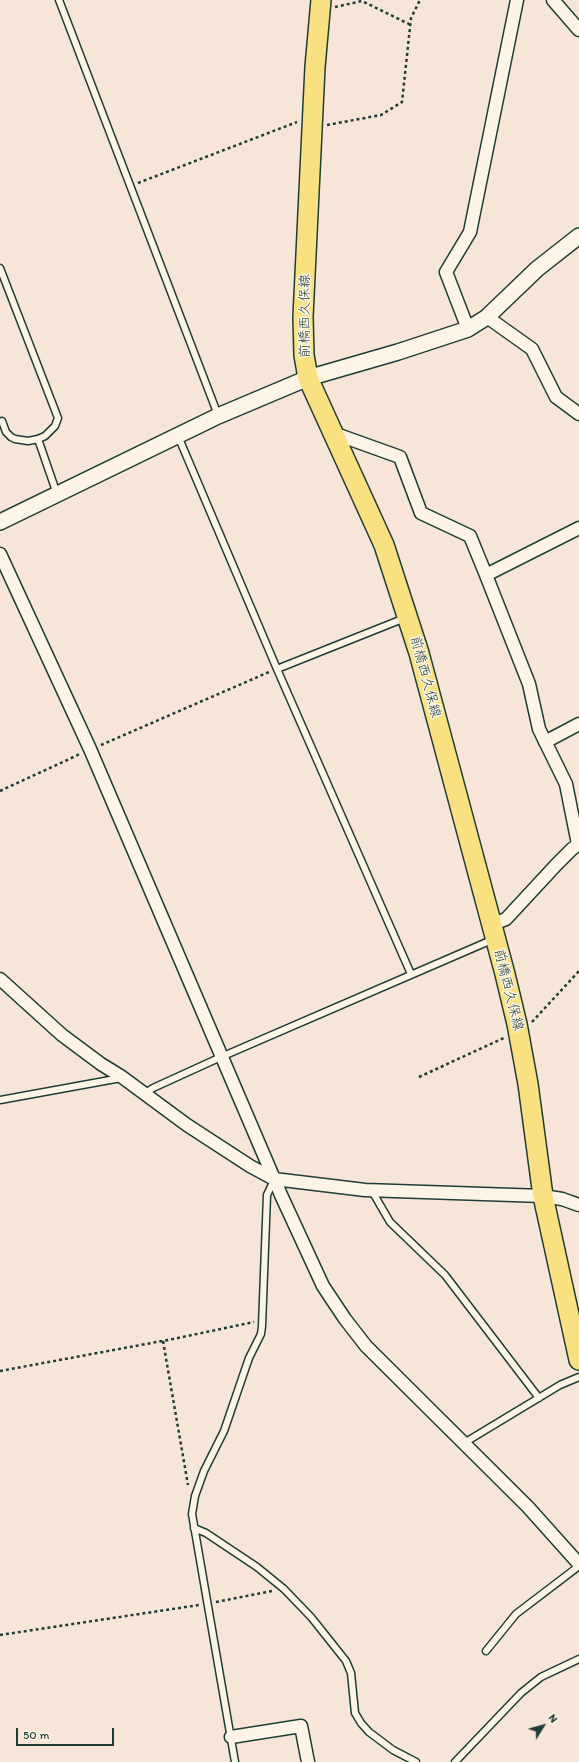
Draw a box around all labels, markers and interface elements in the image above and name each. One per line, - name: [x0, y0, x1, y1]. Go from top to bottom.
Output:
- street label: 前橋西久保線: [297, 274, 313, 358]
- street label: 前橋西久保線: [406, 634, 444, 720]
- street label: 前橋西久保線: [490, 947, 526, 1033]
- north arrow: [523, 1706, 563, 1746]
- text: N: [546, 1712, 560, 1725]
- scale bar: [18, 1720, 116, 1746]
- text: 50 m: [23, 1728, 49, 1742]

